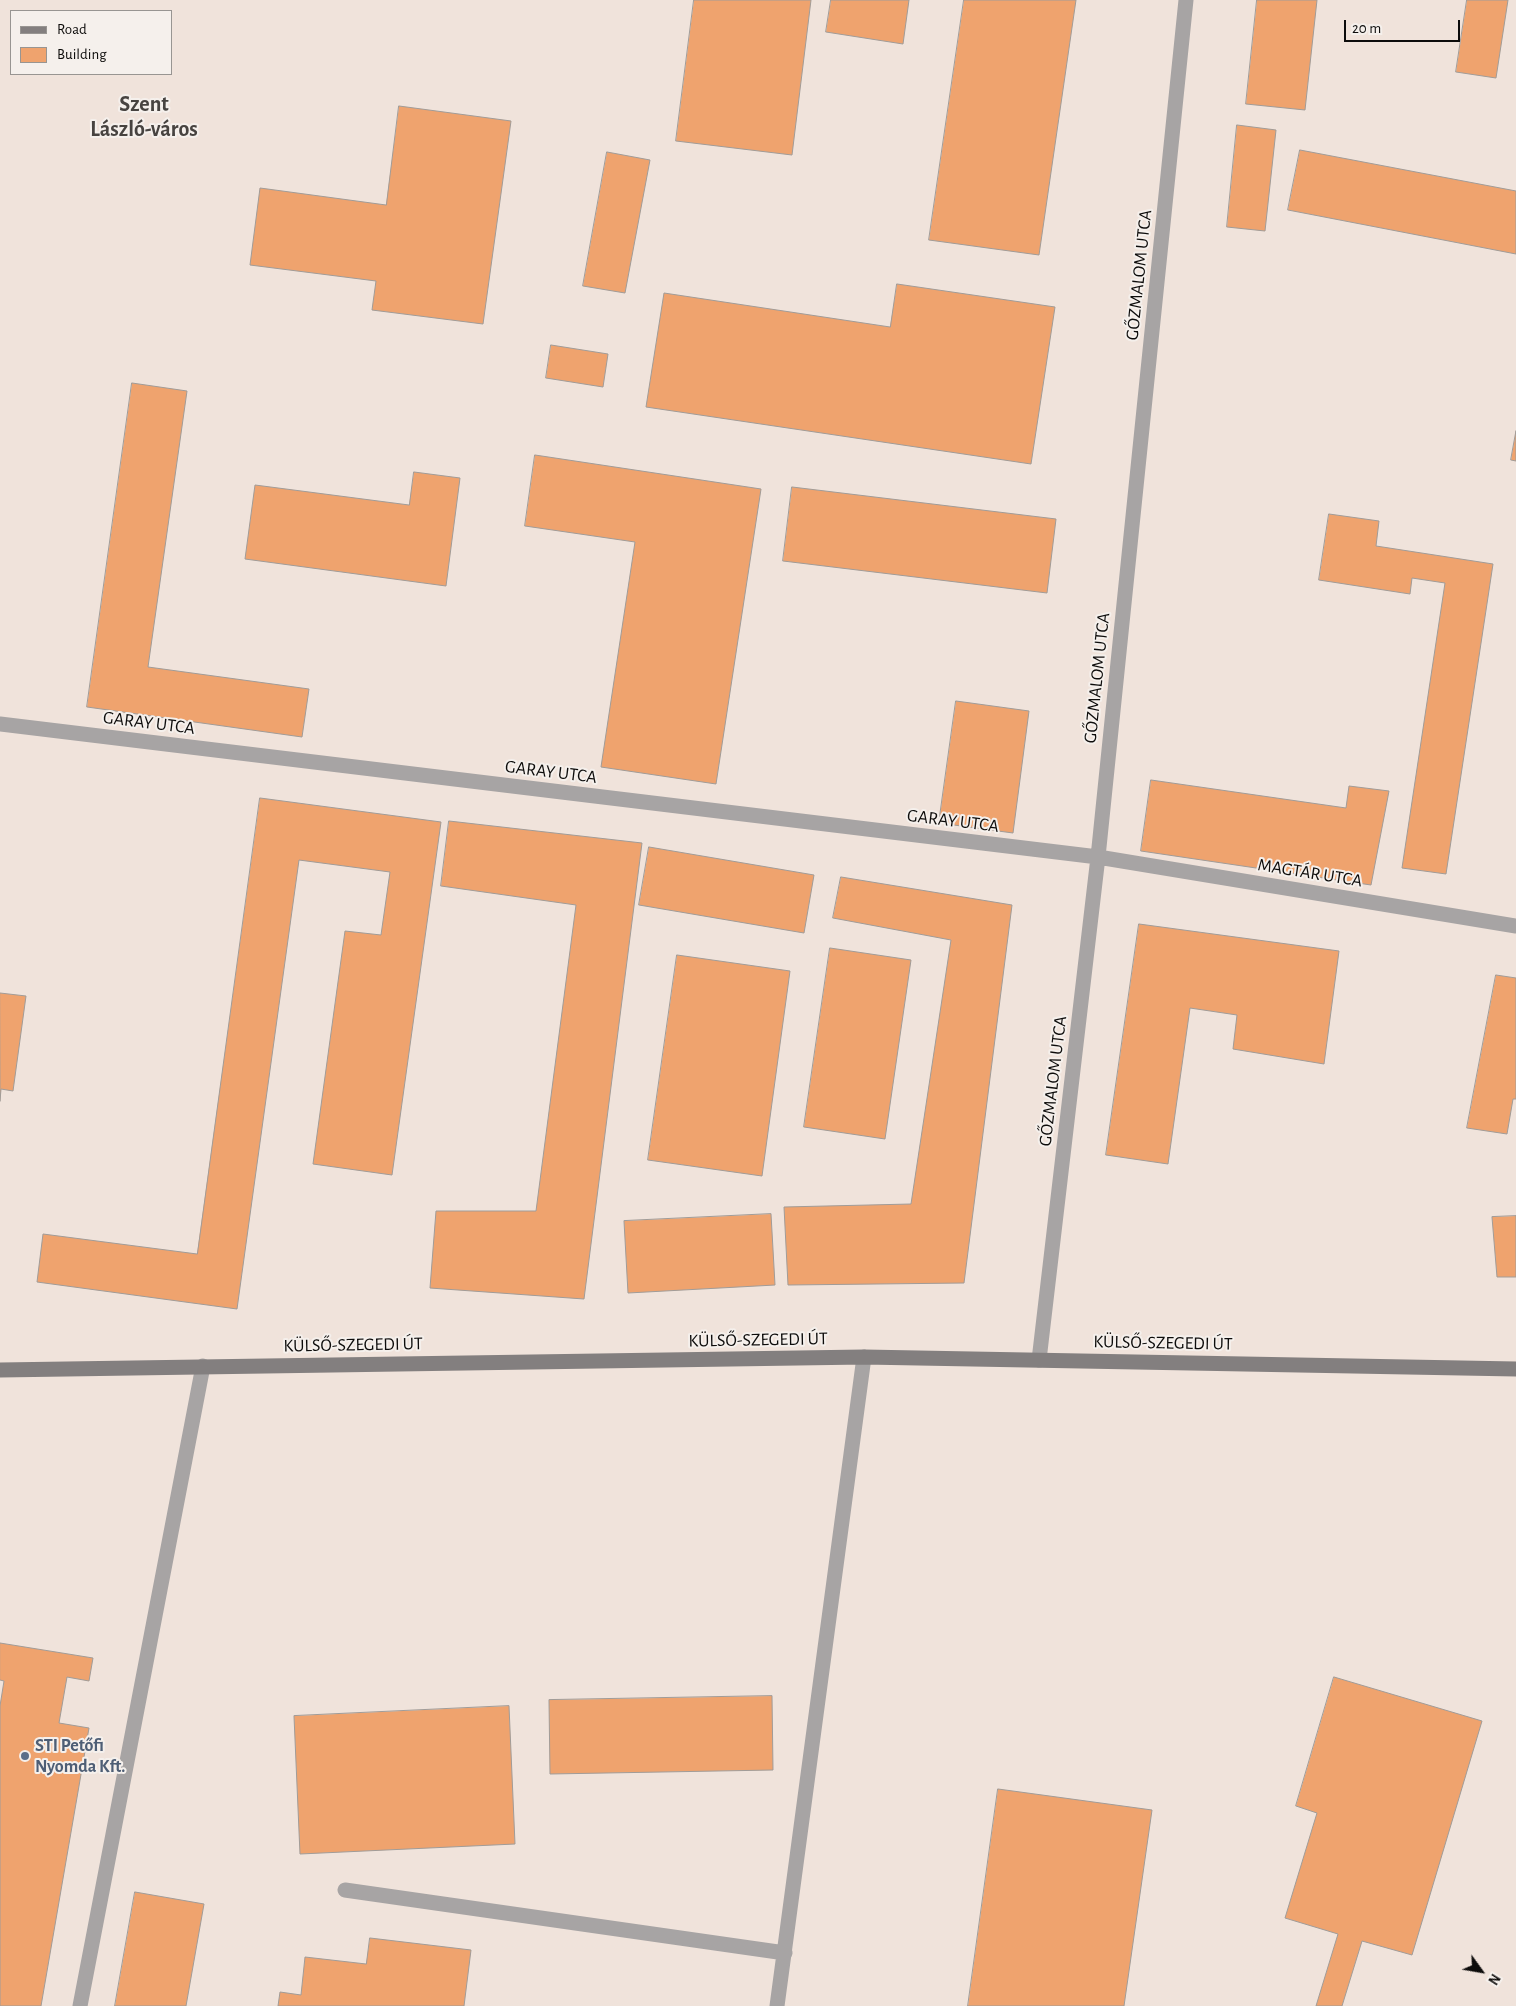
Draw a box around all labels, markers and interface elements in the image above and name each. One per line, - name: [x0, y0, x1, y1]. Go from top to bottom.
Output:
- legend: [10, 10, 172, 75]
- scale bar: [1346, 10, 1462, 42]
- text: 20 m: [1352, 21, 1381, 36]
- text: Road: [57, 22, 87, 37]
- text: Building: [57, 47, 107, 62]
- district label: Szent László-város: [90, 91, 198, 142]
- street label: GŐZMALOM UTCA: [1121, 209, 1157, 341]
- street label: GŐZMALOM UTCA: [1079, 612, 1115, 744]
- street label: GARAY UTCA: [102, 707, 196, 739]
- street label: GARAY UTCA: [504, 756, 598, 788]
- street label: GARAY UTCA: [906, 805, 1000, 837]
- street label: MAGTÁR UTCA: [1256, 854, 1364, 892]
- street label: GŐZMALOM UTCA: [1034, 1015, 1072, 1147]
- street label: KÜLSŐ-SZEGEDI ÚT: [688, 1328, 828, 1352]
- street label: KÜLSŐ-SZEGEDI ÚT: [1093, 1331, 1233, 1355]
- street label: KÜLSŐ-SZEGEDI ÚT: [283, 1333, 423, 1357]
- place label: STI Petőfi Nyomda Kft.: [35, 1735, 125, 1778]
- marker: STI Petőfi Nyomda Kft.: [19, 1750, 31, 1762]
- north arrow: [1456, 1946, 1506, 1996]
- text: N: [1485, 1971, 1502, 1987]

